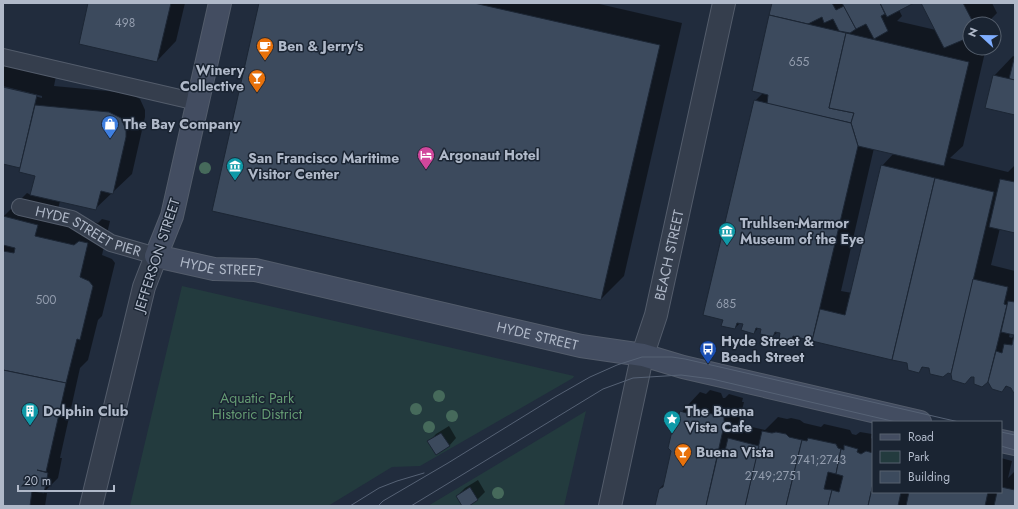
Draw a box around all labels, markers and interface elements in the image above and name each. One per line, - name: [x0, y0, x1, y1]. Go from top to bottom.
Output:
- house number: 498: [115, 14, 135, 32]
- north arrow: [962, 16, 1002, 56]
- text: N: [964, 25, 982, 39]
- cafe icon: Ben & Jerry's: [255, 36, 275, 61]
- place label: Ben & Jerry's: [278, 36, 364, 56]
- house number: 655: [789, 53, 809, 71]
- place label: Winery Collective: [180, 60, 245, 96]
- bar icon: Winery Collective: [247, 68, 267, 93]
- shop icon: The Bay Company: [100, 114, 120, 139]
- place label: The Bay Company: [123, 114, 241, 134]
- hotel icon: Argonaut Hotel: [416, 145, 436, 170]
- place label: Argonaut Hotel: [438, 145, 539, 165]
- place label: San Francisco Maritime Visitor Center: [247, 148, 399, 184]
- museum icon: San Francisco Maritime Visitor Center: [225, 156, 245, 181]
- street label: JEFFERSON STREET: [129, 195, 185, 316]
- street label: HYDE STREET PIER: [33, 201, 144, 261]
- street label: BEACH STREET: [649, 207, 689, 302]
- place label: Truhlsen-Marmor Museum of the Eye: [740, 213, 864, 249]
- museum icon: Truhlsen-Marmor Museum of the Eye: [717, 221, 737, 246]
- street label: HYDE STREET: [178, 252, 265, 282]
- house number: 500: [35, 291, 57, 309]
- house number: 685: [716, 295, 736, 313]
- street label: HYDE STREET: [495, 317, 581, 355]
- place label: Hyde Street & Beach Street: [721, 331, 815, 367]
- bus stop icon: Hyde Street & Beach Street: [698, 339, 718, 364]
- park label: Aquatic Park Historic District: [212, 388, 303, 424]
- building icon: Dolphin Club: [20, 401, 40, 426]
- place label: Dolphin Club: [43, 401, 129, 421]
- place label: The Buena Vista Cafe: [684, 401, 754, 437]
- place icon: The Buena Vista Cafe: [662, 409, 682, 434]
- legend: [872, 421, 1002, 493]
- text: Road: [908, 428, 934, 446]
- bar icon: Buena Vista: [673, 442, 693, 467]
- place label: Buena Vista: [696, 442, 774, 462]
- text: Park: [908, 448, 930, 466]
- house number: 2741;2743: [790, 451, 847, 469]
- scale bar: [18, 467, 114, 493]
- house number: 2749;2751: [745, 467, 801, 485]
- text: Building: [908, 468, 950, 486]
- text: 20 m: [24, 472, 51, 490]

